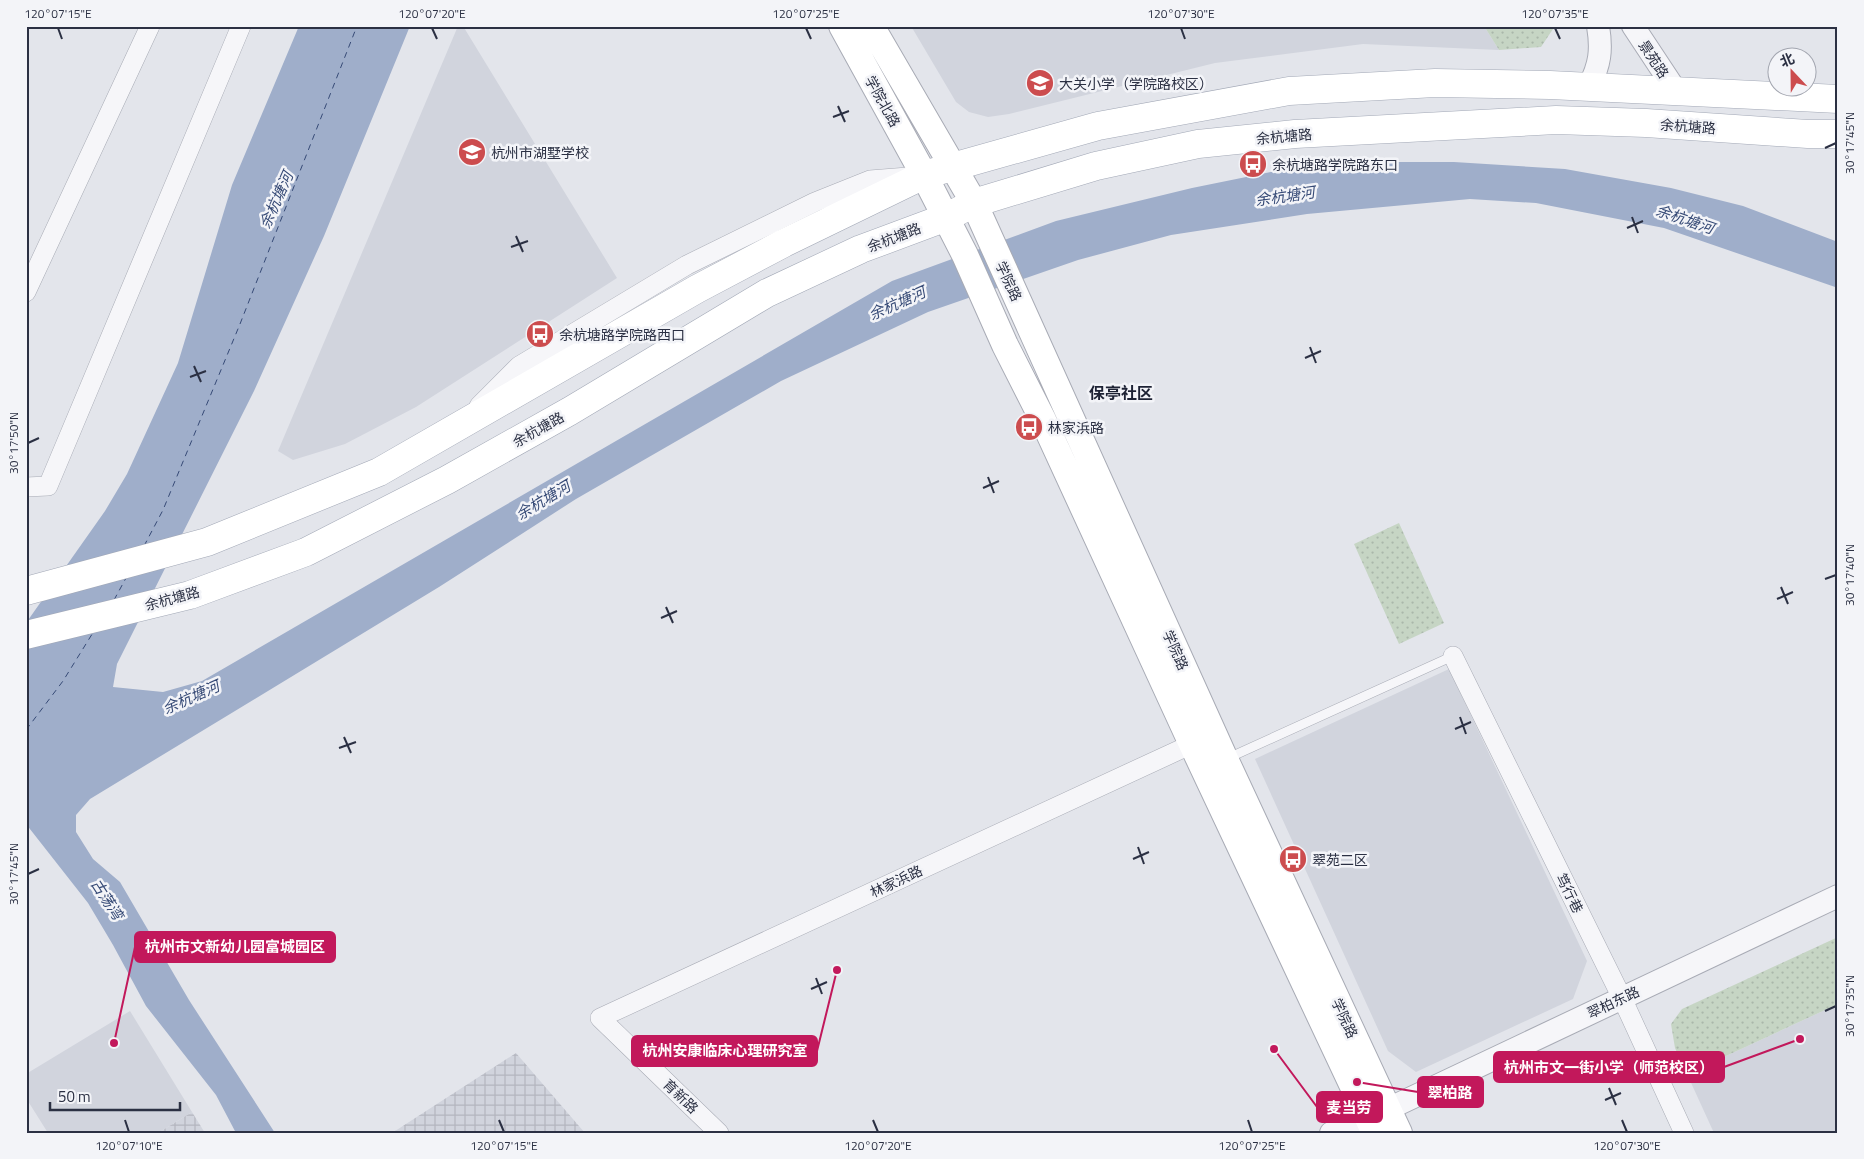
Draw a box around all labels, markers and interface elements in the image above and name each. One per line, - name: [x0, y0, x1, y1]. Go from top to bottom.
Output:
- text: 120°07'15"E: [24, 4, 92, 23]
- text: 120°07'20"E: [398, 4, 466, 23]
- text: 120°07'25"E: [772, 4, 840, 23]
- text: 120°07'30"E: [1147, 4, 1215, 23]
- text: 120°07'35"E: [1521, 4, 1589, 23]
- street label: 景苑路: [1634, 36, 1674, 82]
- text: 北: [1777, 47, 1797, 72]
- north arrow: [1766, 48, 1816, 98]
- school or university icon: 大关小学（学院路校区）: [1025, 68, 1055, 98]
- street label: 学院北路: [860, 71, 906, 131]
- place label: 大关小学（学院路校区）: [1059, 73, 1213, 94]
- text: 30°17'45"N: [1840, 112, 1859, 174]
- street label: 余杭塘路: [1659, 114, 1717, 138]
- street label: 余杭塘路: [1255, 123, 1313, 149]
- school or university icon: 杭州市湖墅学校: [457, 137, 487, 167]
- place label: 杭州市湖墅学校: [491, 142, 589, 163]
- bus stop icon: 余杭塘路学院路东口: [1238, 149, 1268, 179]
- place label: 余杭塘路学院路东口: [1272, 154, 1398, 175]
- water label: 余杭塘河: [253, 165, 300, 232]
- water label: 余杭塘河: [1254, 180, 1319, 212]
- water label: 余杭塘河: [1653, 198, 1720, 241]
- street label: 余杭塘路: [864, 217, 924, 257]
- street label: 学院路: [991, 258, 1027, 304]
- water label: 余杭塘河: [865, 279, 932, 326]
- bus stop icon: 余杭塘路学院路西口: [525, 319, 555, 349]
- place label: 余杭塘路学院路西口: [559, 324, 685, 345]
- district label: 保亭社区: [1089, 381, 1153, 405]
- street label: 余杭塘路: [508, 406, 568, 452]
- text: 30°17'50"N: [4, 412, 23, 474]
- bus stop icon: 林家浜路: [1014, 412, 1044, 442]
- place label: 林家浜路: [1048, 417, 1104, 438]
- water label: 余杭塘河: [511, 473, 577, 525]
- text: 30°17'40"N: [1840, 544, 1859, 606]
- street label: 余杭塘路: [142, 581, 202, 615]
- street label: 学院路: [1158, 627, 1194, 673]
- water label: 余杭塘河: [159, 673, 226, 720]
- text: 30°17'45"N: [4, 843, 23, 905]
- bus stop icon: 翠苑二区: [1278, 844, 1308, 874]
- place label: 翠苑二区: [1312, 849, 1368, 870]
- street label: 林家浜路: [866, 860, 926, 902]
- street label: 笃行巷: [1551, 870, 1589, 916]
- water label: 古荡湾: [85, 874, 131, 927]
- callout: 杭州市文新幼儿园富城园区: [135, 932, 335, 962]
- text: 杭州市文新幼儿园富城园区: [145, 935, 325, 958]
- text: 30°17'35"N: [1840, 975, 1859, 1037]
- street label: 翠柏东路: [1583, 981, 1643, 1023]
- street label: 学院路: [1327, 995, 1363, 1041]
- callout: 杭州安康临床心理研究室: [632, 1036, 817, 1066]
- text: 杭州安康临床心理研究室: [642, 1039, 808, 1062]
- callout: 杭州市文一街小学（师范校区）: [1494, 1052, 1724, 1082]
- text: 杭州市文一街小学（师范校区）: [1504, 1056, 1714, 1079]
- street label: 育新路: [659, 1074, 703, 1118]
- callout: 翠柏路: [1418, 1077, 1483, 1107]
- scale bar: [50, 1079, 180, 1111]
- text: 翠柏路: [1427, 1081, 1473, 1104]
- text: 50 m: [58, 1085, 91, 1108]
- callout: 麦当劳: [1317, 1092, 1382, 1122]
- text: 麦当劳: [1326, 1096, 1372, 1119]
- text: 120°07'10"E: [95, 1136, 163, 1155]
- text: 120°07'15"E: [470, 1136, 538, 1155]
- text: 120°07'20"E: [844, 1136, 912, 1155]
- text: 120°07'25"E: [1218, 1136, 1286, 1155]
- text: 120°07'30"E: [1593, 1136, 1661, 1155]

